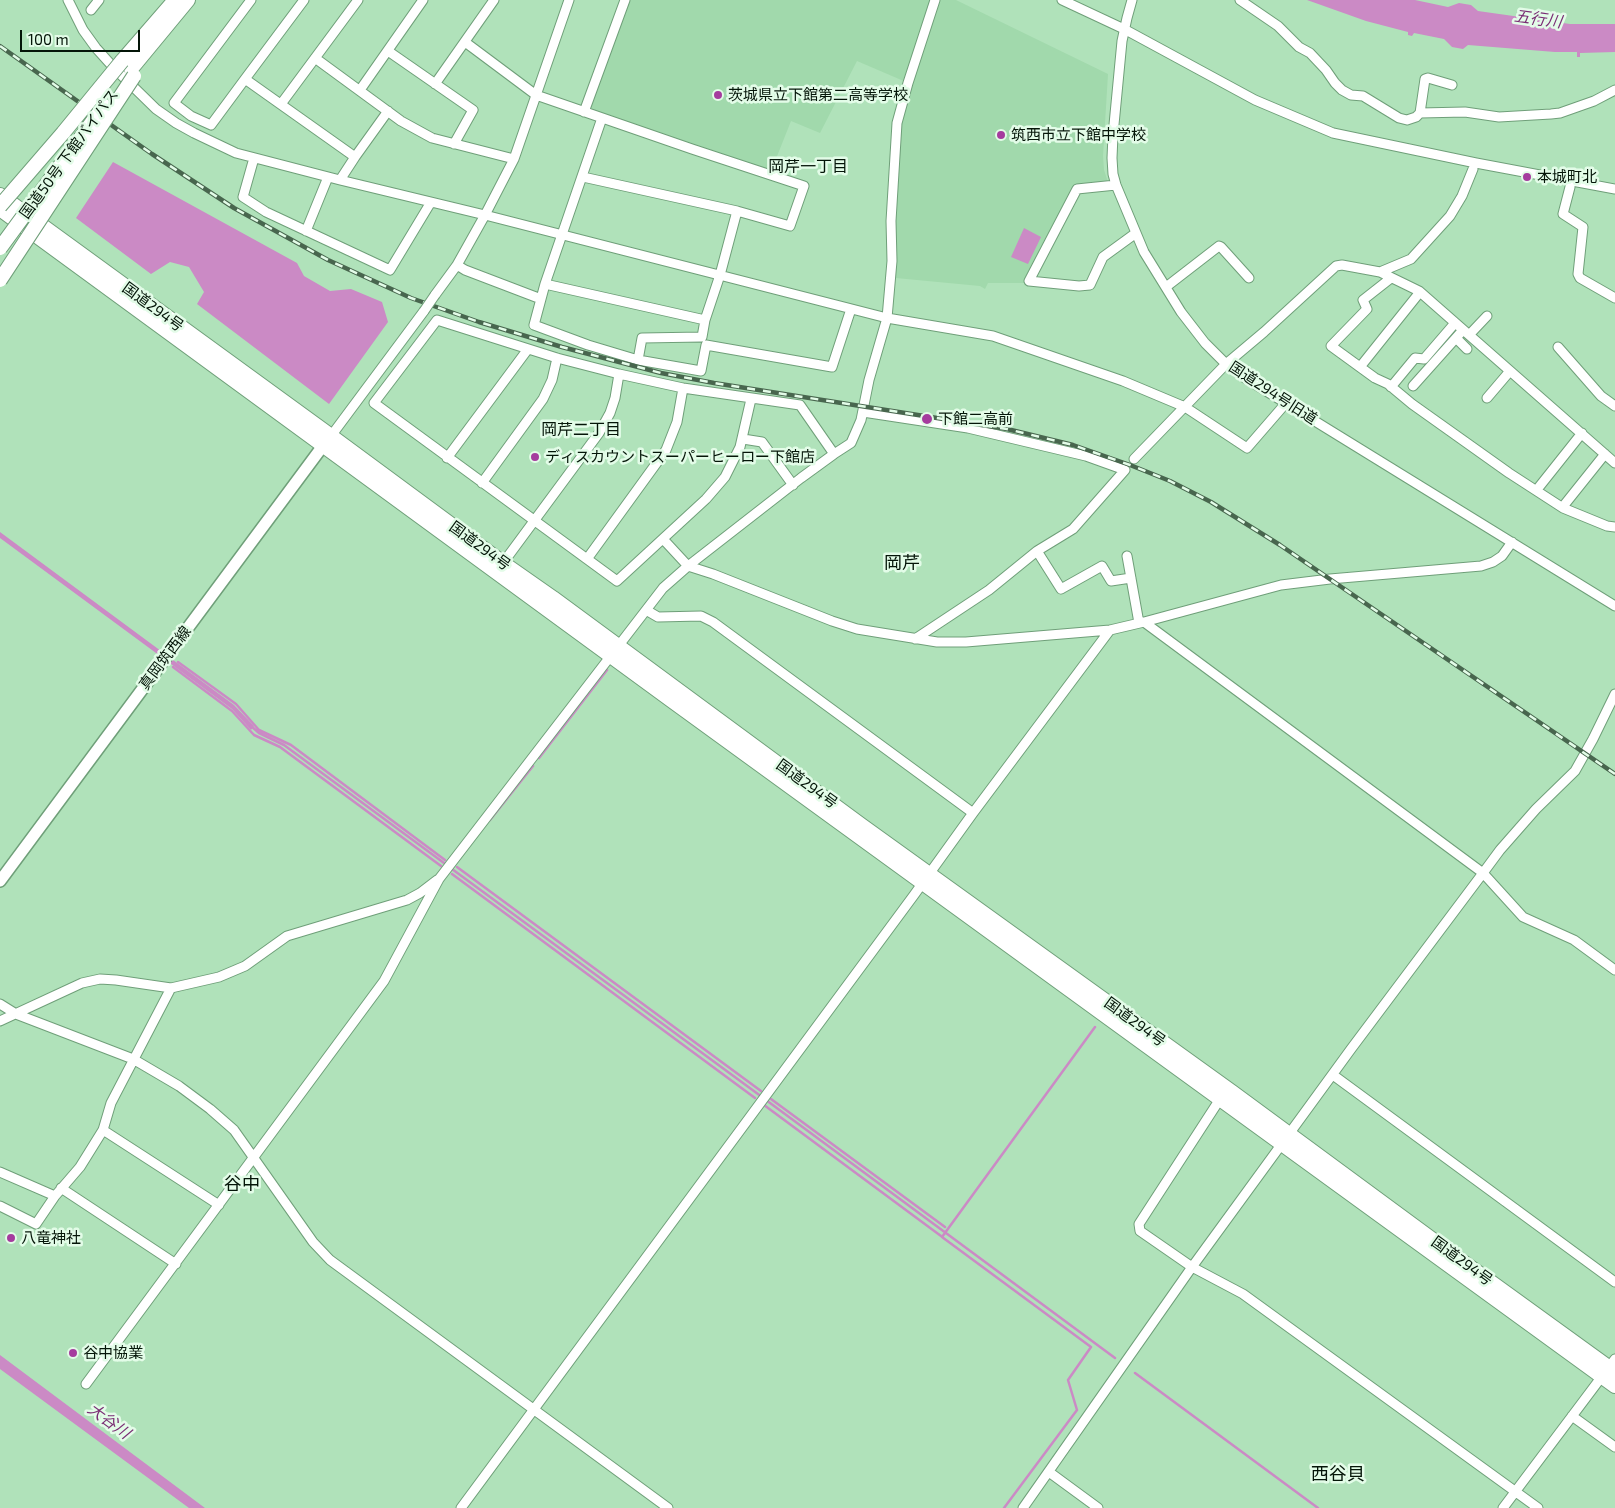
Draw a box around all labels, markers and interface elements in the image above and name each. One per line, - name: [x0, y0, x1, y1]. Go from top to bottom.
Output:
- water label: 五行川: [1513, 6, 1563, 32]
- scale bar: [22, 20, 142, 52]
- text: 100 m: [28, 30, 69, 48]
- street label: 国道50号 下館バイパス: [16, 86, 122, 222]
- place label: 茨城県立下館第二高等学校: [728, 86, 908, 104]
- marker: 茨城県立下館第二高等学校: [712, 89, 724, 101]
- place label: 筑西市立下館中学校: [1011, 126, 1146, 144]
- marker: 筑西市立下館中学校: [995, 129, 1007, 141]
- district label: 岡芹一丁目: [768, 157, 848, 177]
- place label: 本城町北: [1537, 168, 1597, 186]
- marker: 本城町北: [1521, 171, 1533, 183]
- street label: 国道294号: [119, 279, 187, 335]
- street label: 国道294号旧道: [1226, 358, 1320, 428]
- place label: 下館二高前: [938, 410, 1013, 428]
- marker: 下館二高前: [920, 412, 934, 426]
- district label: 岡芹二丁目: [541, 420, 621, 440]
- place label: ディスカウントスーパーヒーロー下館店: [545, 448, 815, 466]
- marker: ディスカウントスーパーヒーロー下館店: [529, 451, 541, 463]
- street label: 国道294号: [446, 518, 514, 574]
- district label: 岡芹: [884, 552, 920, 574]
- street label: 真岡筑西線: [135, 623, 195, 693]
- street label: 国道294号: [773, 756, 841, 812]
- street label: 国道294号: [1101, 994, 1169, 1050]
- district label: 谷中: [224, 1173, 260, 1195]
- place label: 八竜神社: [21, 1229, 81, 1247]
- marker: 八竜神社: [5, 1232, 17, 1244]
- street label: 国道294号: [1428, 1233, 1496, 1289]
- place label: 谷中協業: [83, 1344, 143, 1362]
- marker: 谷中協業: [67, 1347, 79, 1359]
- water label: 大谷川: [84, 1399, 134, 1443]
- district label: 西谷貝: [1311, 1463, 1365, 1485]

